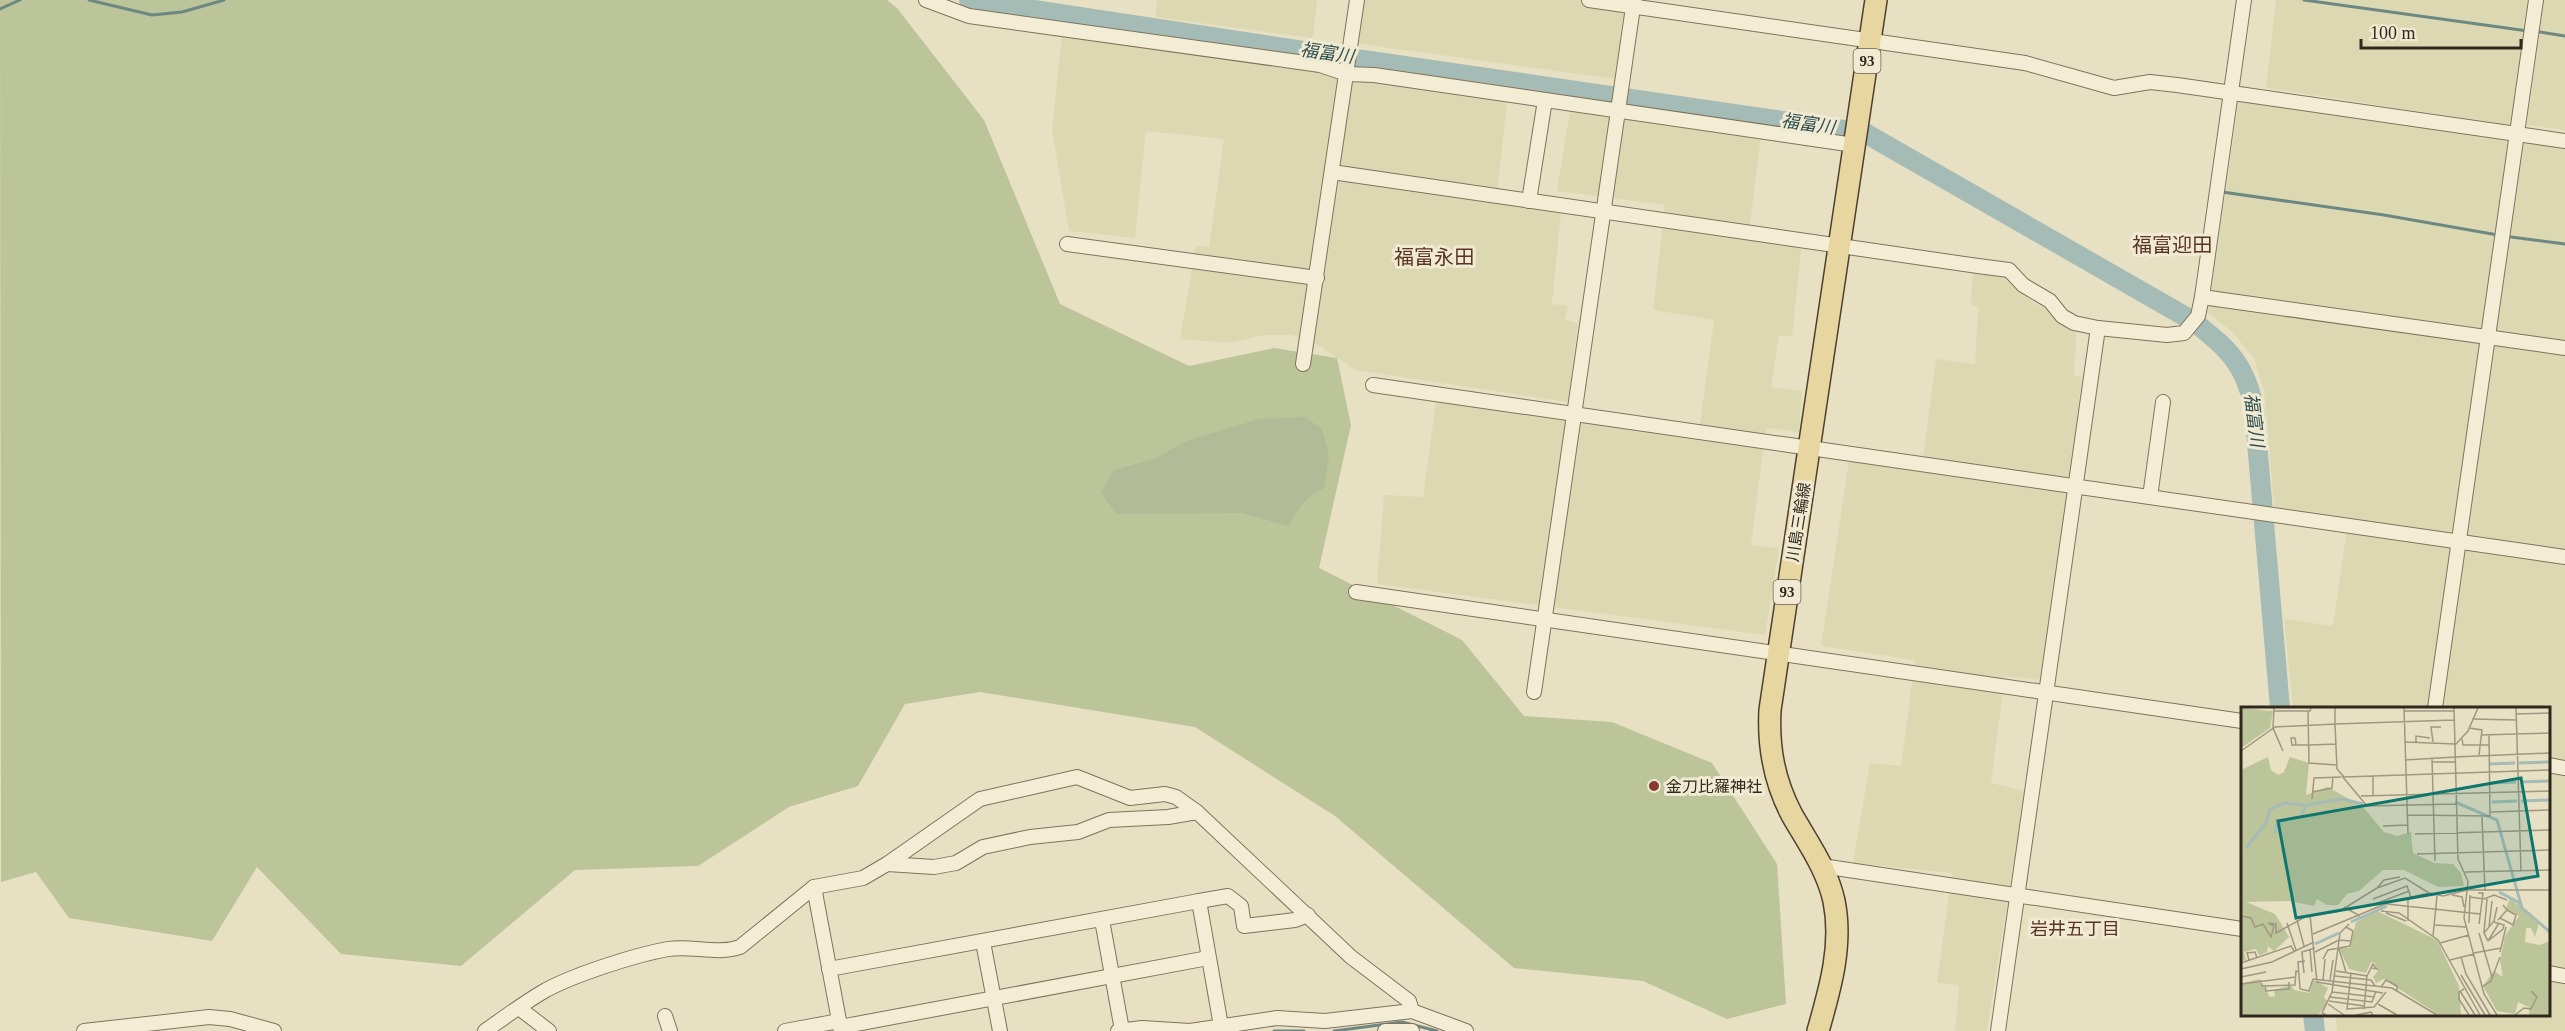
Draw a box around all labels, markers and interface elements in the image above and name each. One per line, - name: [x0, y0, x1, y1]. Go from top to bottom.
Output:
- scale bar: [2361, 12, 2522, 50]
- text: 100 m: [2370, 23, 2416, 43]
- water label: 福富川: [1299, 39, 1357, 67]
- road number: 93: [1854, 49, 1880, 73]
- water label: 福富川: [1780, 110, 1838, 138]
- district label: 福富迎田: [2132, 234, 2212, 256]
- district label: 福富永田: [1394, 246, 1474, 268]
- water label: 福富川: [2241, 392, 2267, 450]
- street label: 川島三輪線: [1784, 481, 1813, 563]
- road number: 93: [1774, 580, 1800, 604]
- inset map: [2241, 707, 2550, 1016]
- place label: 金刀比羅神社: [1666, 778, 1762, 795]
- marker: 金刀比羅神社: [1647, 779, 1661, 793]
- district label: 岩井五丁目: [2030, 919, 2120, 939]

